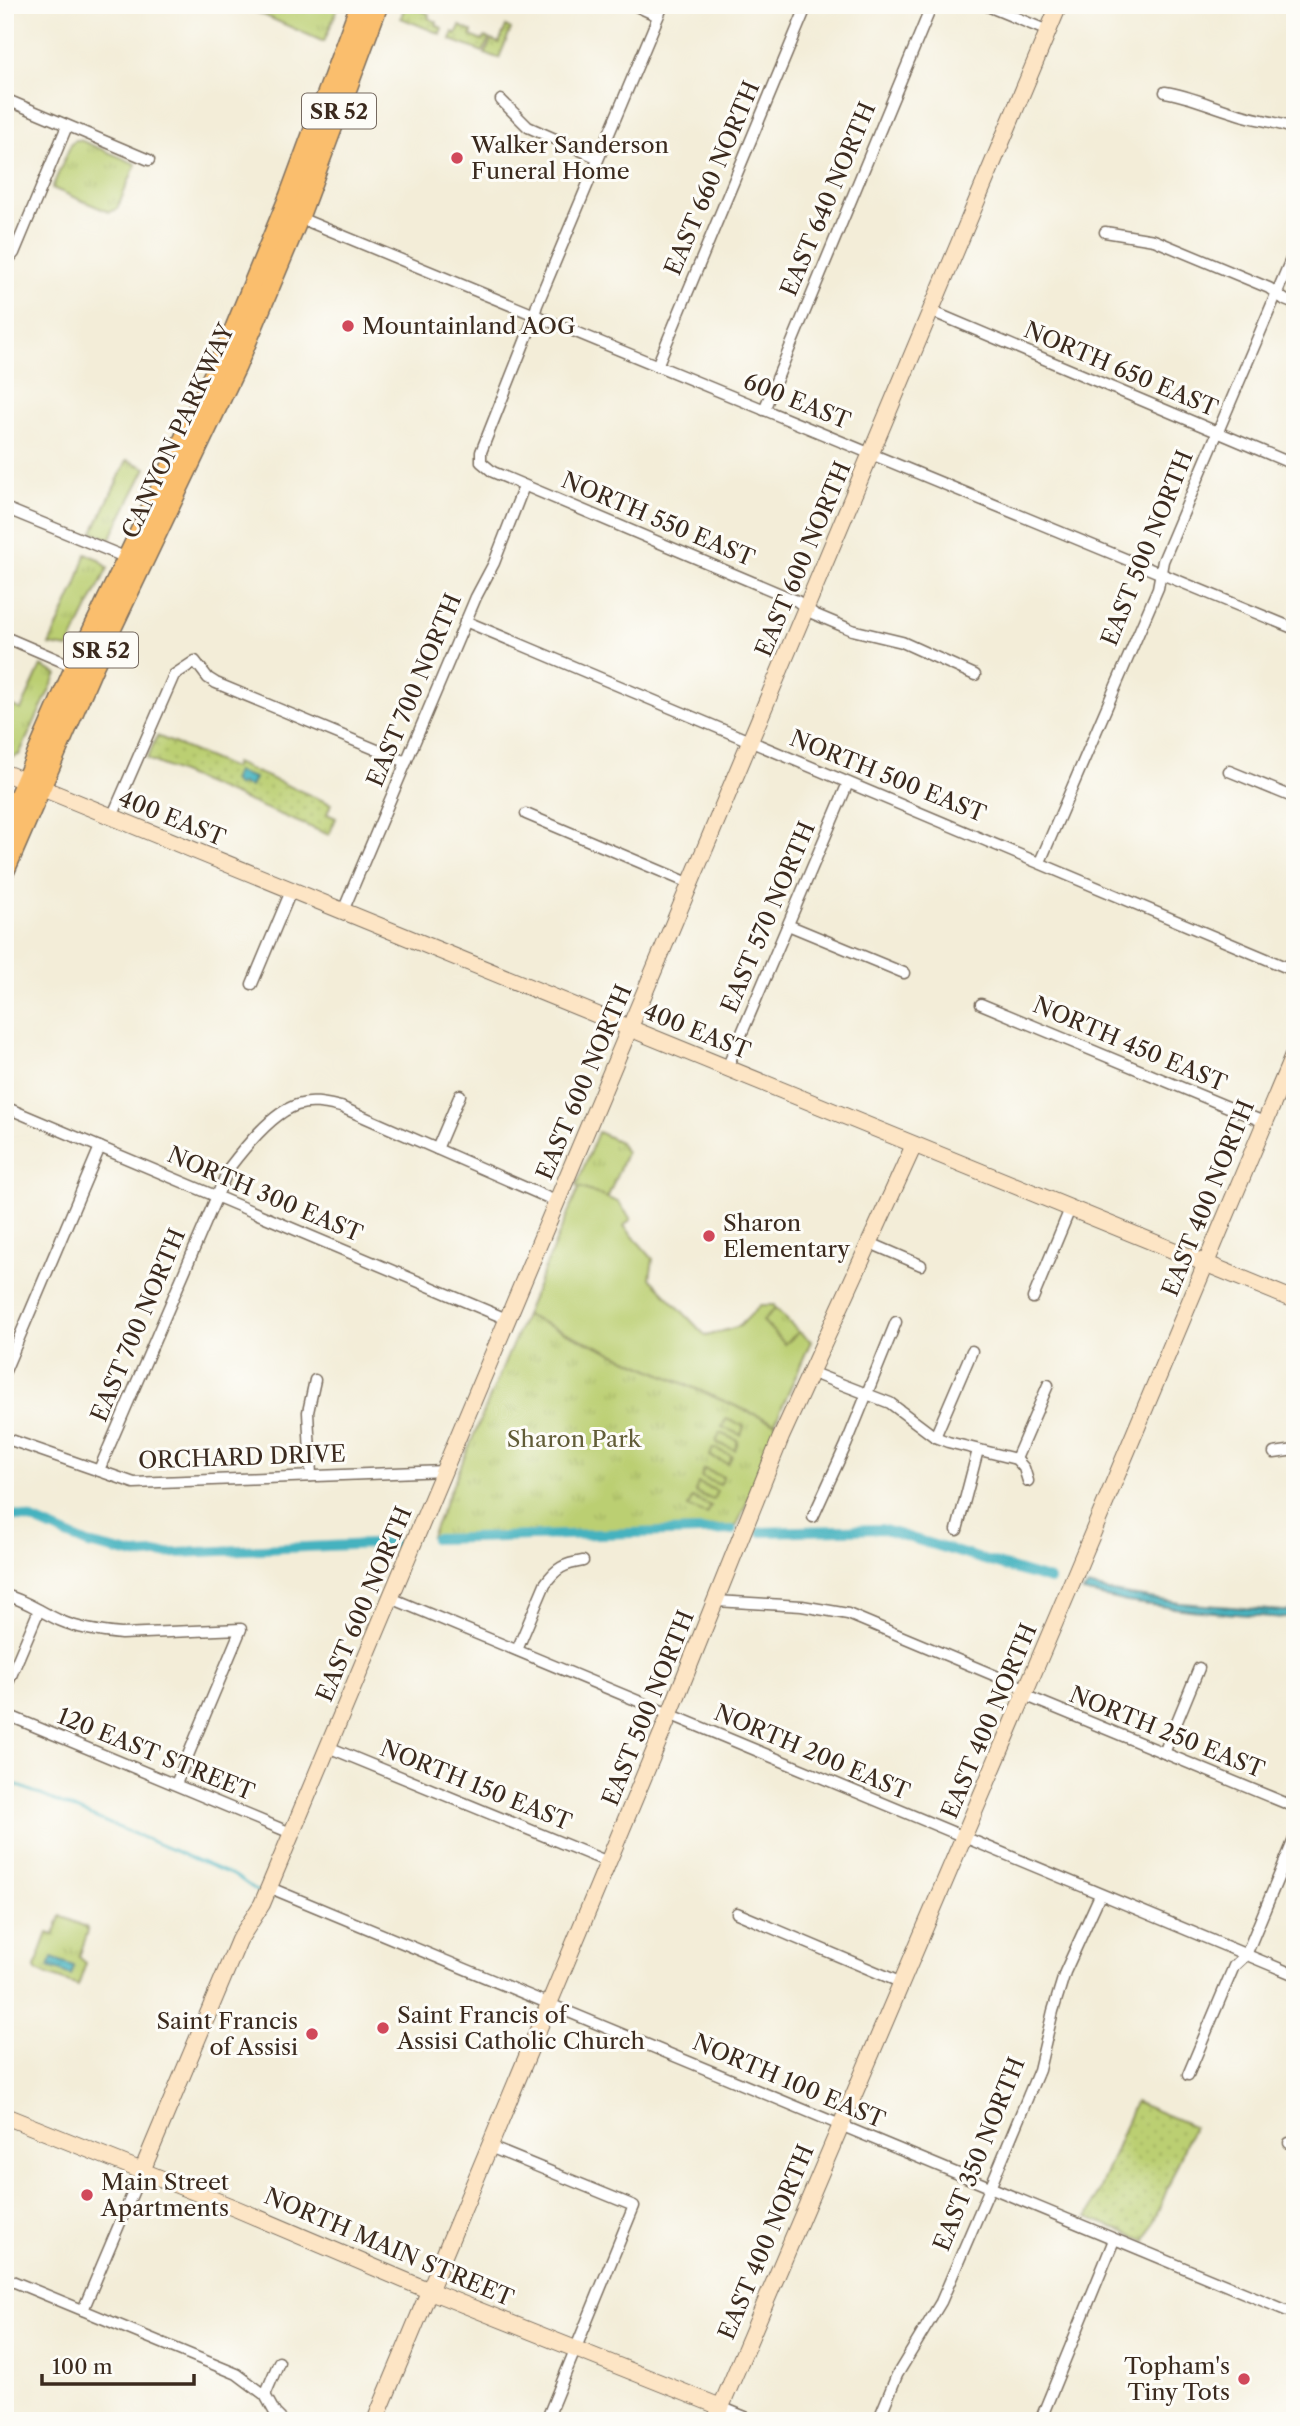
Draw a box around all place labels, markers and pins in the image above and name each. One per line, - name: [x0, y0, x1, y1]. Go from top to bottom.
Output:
- place label: Walker Sanderson Funeral Home: [470, 131, 669, 185]
- marker: Walker Sanderson Funeral Home: [449, 150, 465, 166]
- place label: Mountainland AOG: [362, 312, 575, 340]
- marker: Mountainland AOG: [340, 318, 356, 334]
- place label: Sharon Elementary: [723, 1209, 850, 1263]
- marker: Sharon Elementary: [701, 1228, 717, 1244]
- place label: Saint Francis of Assisi Catholic Church: [396, 2001, 645, 2055]
- place label: Saint Francis of Assisi: [156, 2007, 298, 2061]
- marker: Saint Francis of Assisi Catholic Church: [375, 2020, 391, 2036]
- marker: Saint Francis of Assisi: [304, 2026, 320, 2042]
- place label: Main Street Apartments: [100, 2168, 229, 2222]
- marker: Main Street Apartments: [79, 2187, 95, 2203]
- place label: Topham's Tiny Tots: [1124, 2352, 1230, 2406]
- marker: Topham's Tiny Tots: [1236, 2371, 1252, 2387]

